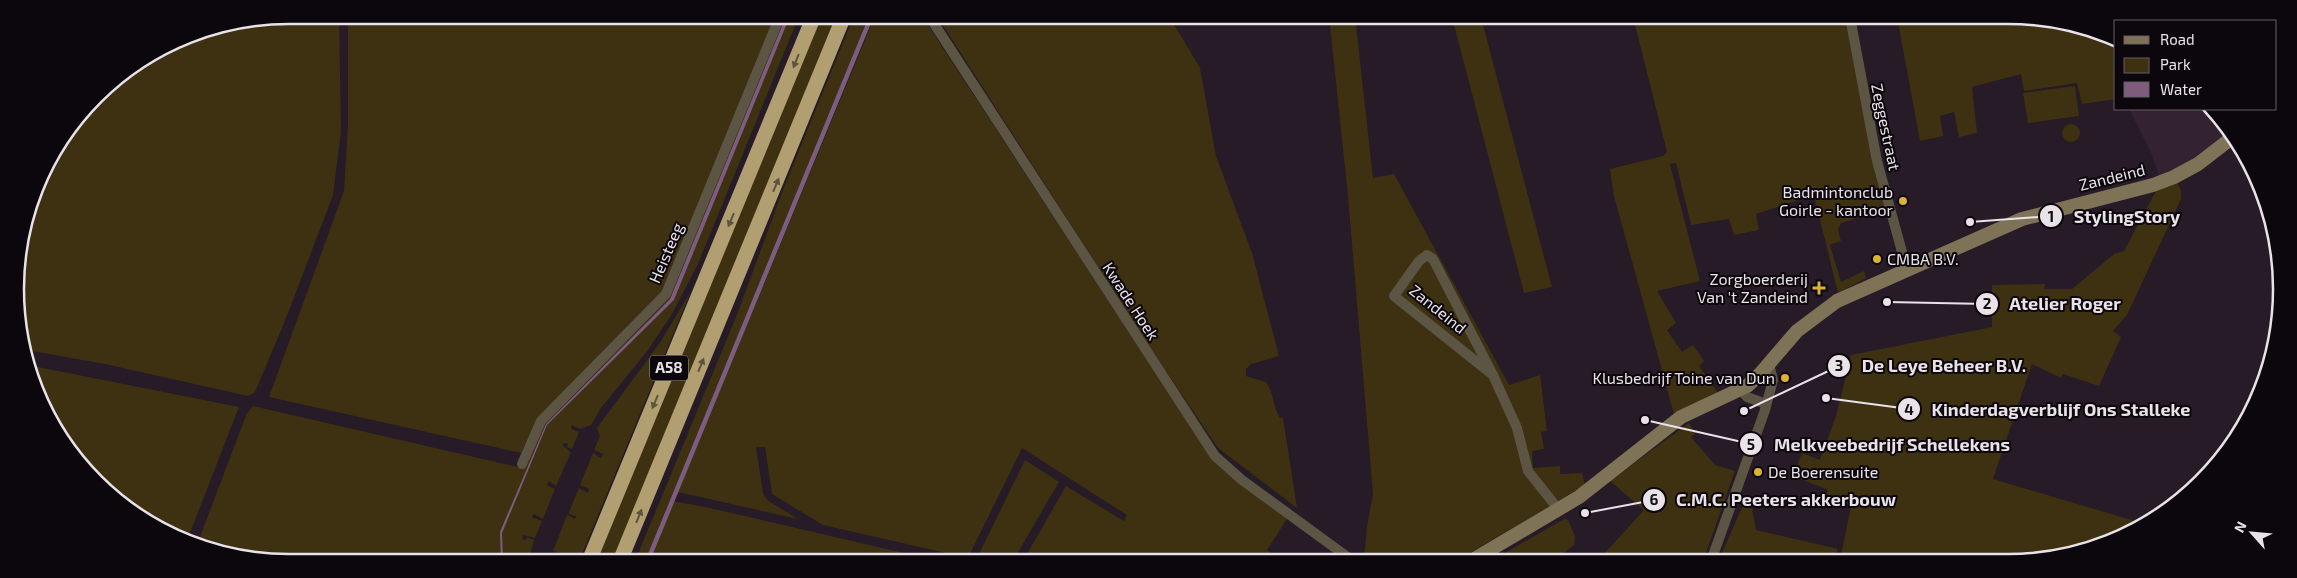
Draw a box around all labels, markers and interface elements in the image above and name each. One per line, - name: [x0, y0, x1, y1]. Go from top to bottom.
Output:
- legend: [2114, 20, 2277, 110]
- text: Road: [2160, 30, 2195, 48]
- one-way arrow: [791, 54, 799, 68]
- text: Park: [2160, 55, 2191, 73]
- text: Water: [2160, 80, 2202, 98]
- street label: Zeggestraat: [1868, 82, 1905, 172]
- street label: Zandeind: [2077, 159, 2147, 194]
- one-way arrow: [773, 177, 780, 192]
- place label: Badmintonclub Goirle - kantoor: [1779, 182, 1894, 219]
- marker: Badmintonclub Goirle - kantoor: [1897, 195, 1909, 207]
- callout: StylingStory: [2038, 200, 2190, 233]
- text: StylingStory: [2074, 205, 2181, 227]
- text: 1: [2048, 207, 2054, 225]
- one-way arrow: [726, 213, 734, 227]
- street label: Heisteeg: [644, 220, 687, 286]
- place label: CMBA B.V.: [1887, 249, 1959, 268]
- marker: CMBA B.V.: [1871, 253, 1883, 265]
- street label: Kwade Hoek: [1099, 258, 1164, 343]
- place label: Zorgboerderij Van 't Zandeind: [1697, 269, 1808, 306]
- street label: Zandeind: [1406, 280, 1470, 337]
- marker: Zorgboerderij Van 't Zandeind: [1812, 281, 1826, 295]
- callout: Atelier Roger: [1974, 287, 2131, 320]
- text: Atelier Roger: [2009, 292, 2121, 314]
- text: 2: [1983, 294, 1992, 312]
- callout: De Leye Beheer B.V.: [1826, 350, 2036, 383]
- text: De Leye Beheer B.V.: [1862, 354, 2026, 376]
- road number: A58: [650, 356, 688, 380]
- text: 3: [1835, 356, 1843, 374]
- one-way arrow: [697, 358, 705, 372]
- place label: Klusbedrijf Toine van Dun: [1593, 368, 1775, 388]
- marker: Klusbedrijf Toine van Dun: [1779, 372, 1791, 384]
- callout: Kinderdagverblijf Ons Stalleke: [1897, 393, 2201, 426]
- one-way arrow: [650, 395, 658, 409]
- text: Kinderdagverblijf Ons Stalleke: [1931, 398, 2191, 420]
- text: 4: [1904, 400, 1914, 418]
- callout: Melkveebedrijf Schellekens: [1739, 428, 2020, 461]
- text: Melkveebedrijf Schellekens: [1774, 433, 2010, 455]
- text: 5: [1747, 435, 1755, 453]
- place label: De Boerensuite: [1768, 462, 1878, 481]
- marker: De Boerensuite: [1752, 466, 1764, 478]
- callout: C.M.C. Peeters akkerbouw: [1642, 483, 1906, 516]
- text: C.M.C. Peeters akkerbouw: [1676, 488, 1897, 510]
- text: 6: [1650, 490, 1659, 508]
- one-way arrow: [635, 508, 643, 523]
- north arrow: [2227, 508, 2277, 558]
- text: N: [2230, 519, 2250, 535]

